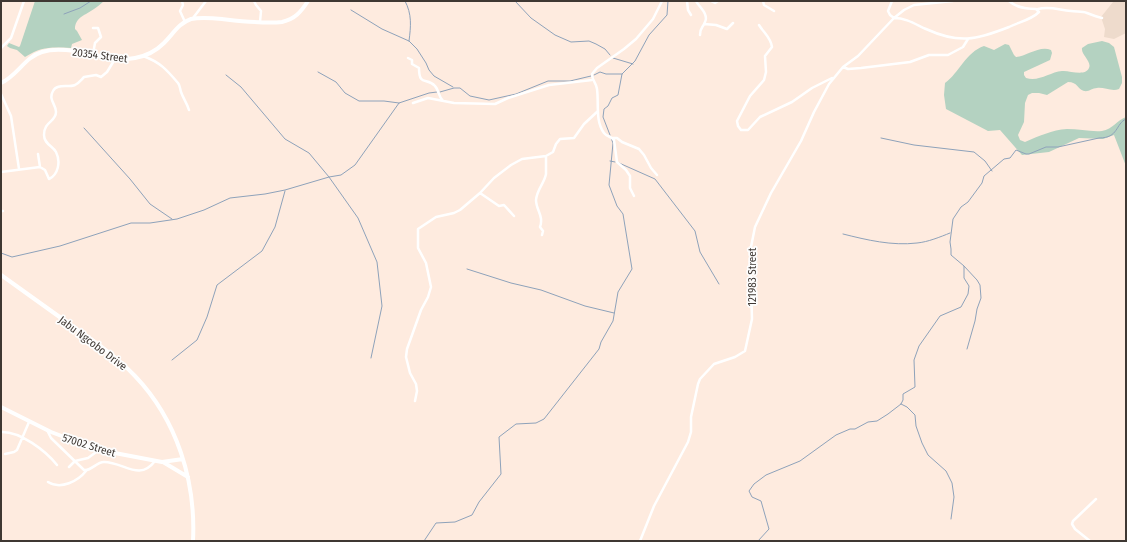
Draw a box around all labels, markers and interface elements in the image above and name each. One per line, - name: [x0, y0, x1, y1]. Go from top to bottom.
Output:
- street label: 20354 Street: [72, 46, 129, 65]
- street label: 121983 Street: [746, 247, 759, 306]
- street label: Jabu Ngcobo Drive: [56, 314, 129, 373]
- street label: 57002 Street: [61, 431, 117, 460]

